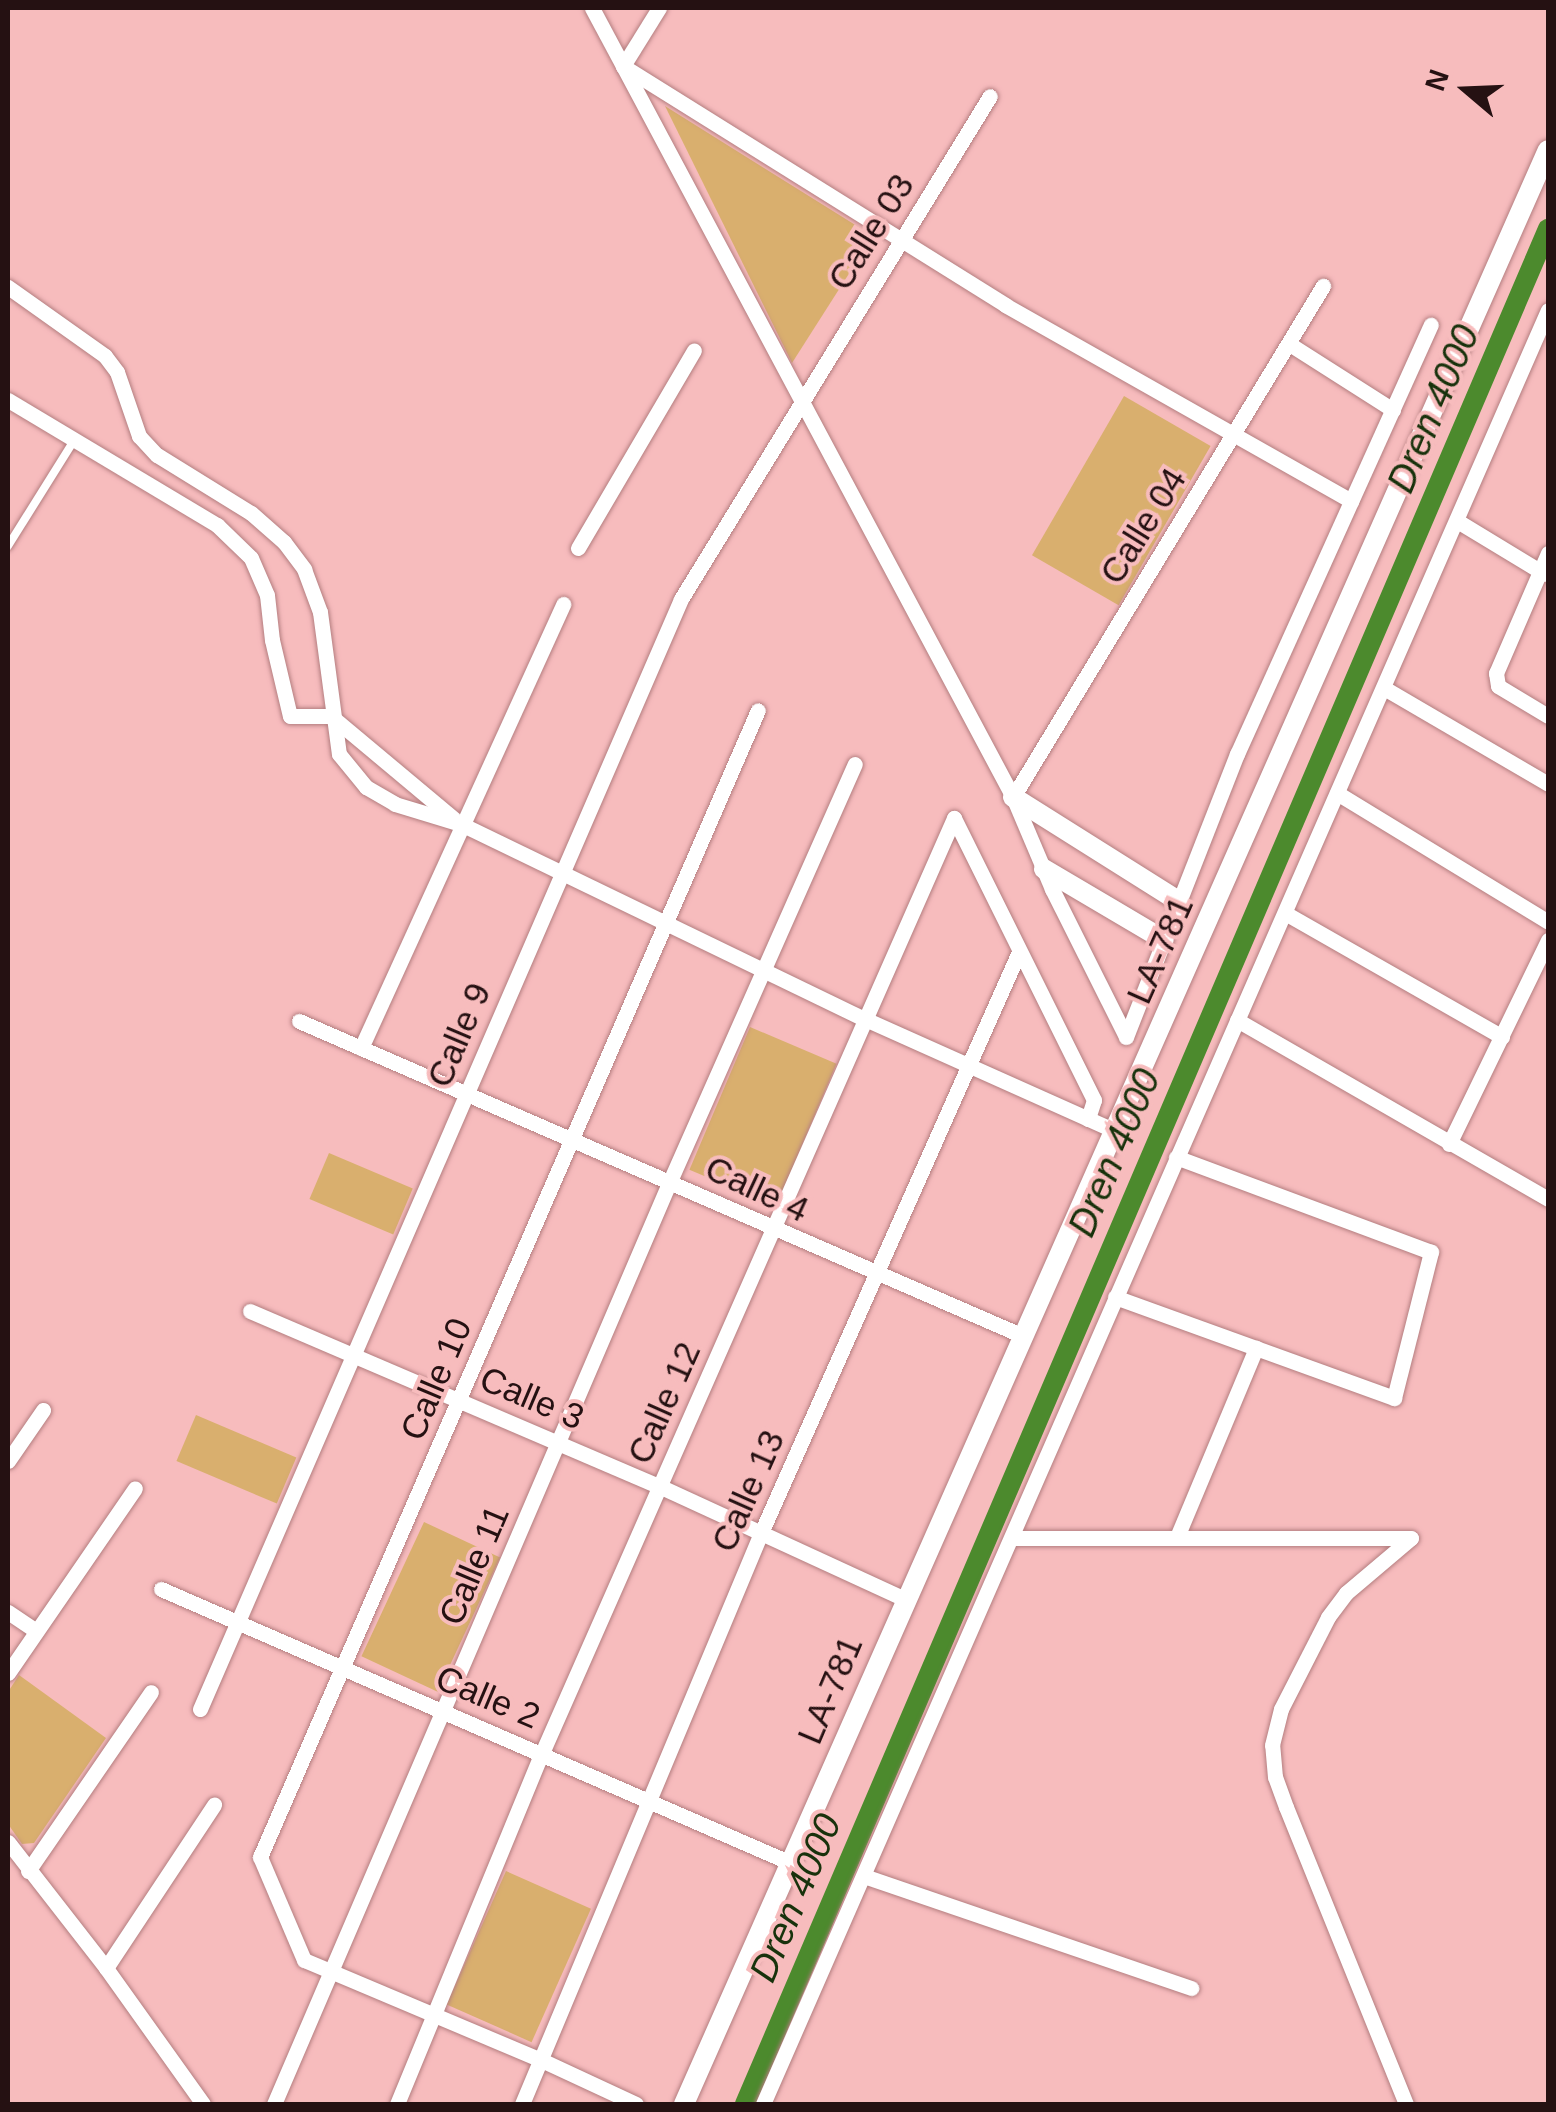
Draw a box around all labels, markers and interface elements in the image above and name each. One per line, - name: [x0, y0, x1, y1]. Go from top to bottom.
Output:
- north arrow: [1416, 40, 1516, 140]
- text: N: [1419, 65, 1455, 95]
- street label: Calle 03: [819, 166, 923, 298]
- water label: Dren 4000: [1378, 318, 1490, 500]
- street label: Calle 04: [1091, 460, 1195, 592]
- street label: LA-781: [1118, 890, 1202, 1010]
- street label: Calle 9: [418, 977, 500, 1093]
- water label: Dren 4000: [1059, 1062, 1171, 1244]
- street label: Calle 4: [699, 1147, 815, 1231]
- street label: Calle 10: [392, 1312, 480, 1446]
- street label: Calle 12: [619, 1336, 709, 1470]
- street label: Calle 3: [474, 1357, 590, 1439]
- street label: Calle 13: [703, 1424, 793, 1558]
- street label: Calle 11: [430, 1499, 518, 1631]
- street label: LA-781: [789, 1630, 871, 1750]
- street label: Calle 2: [430, 1656, 546, 1738]
- water label: Dren 4000: [740, 1807, 852, 1989]

